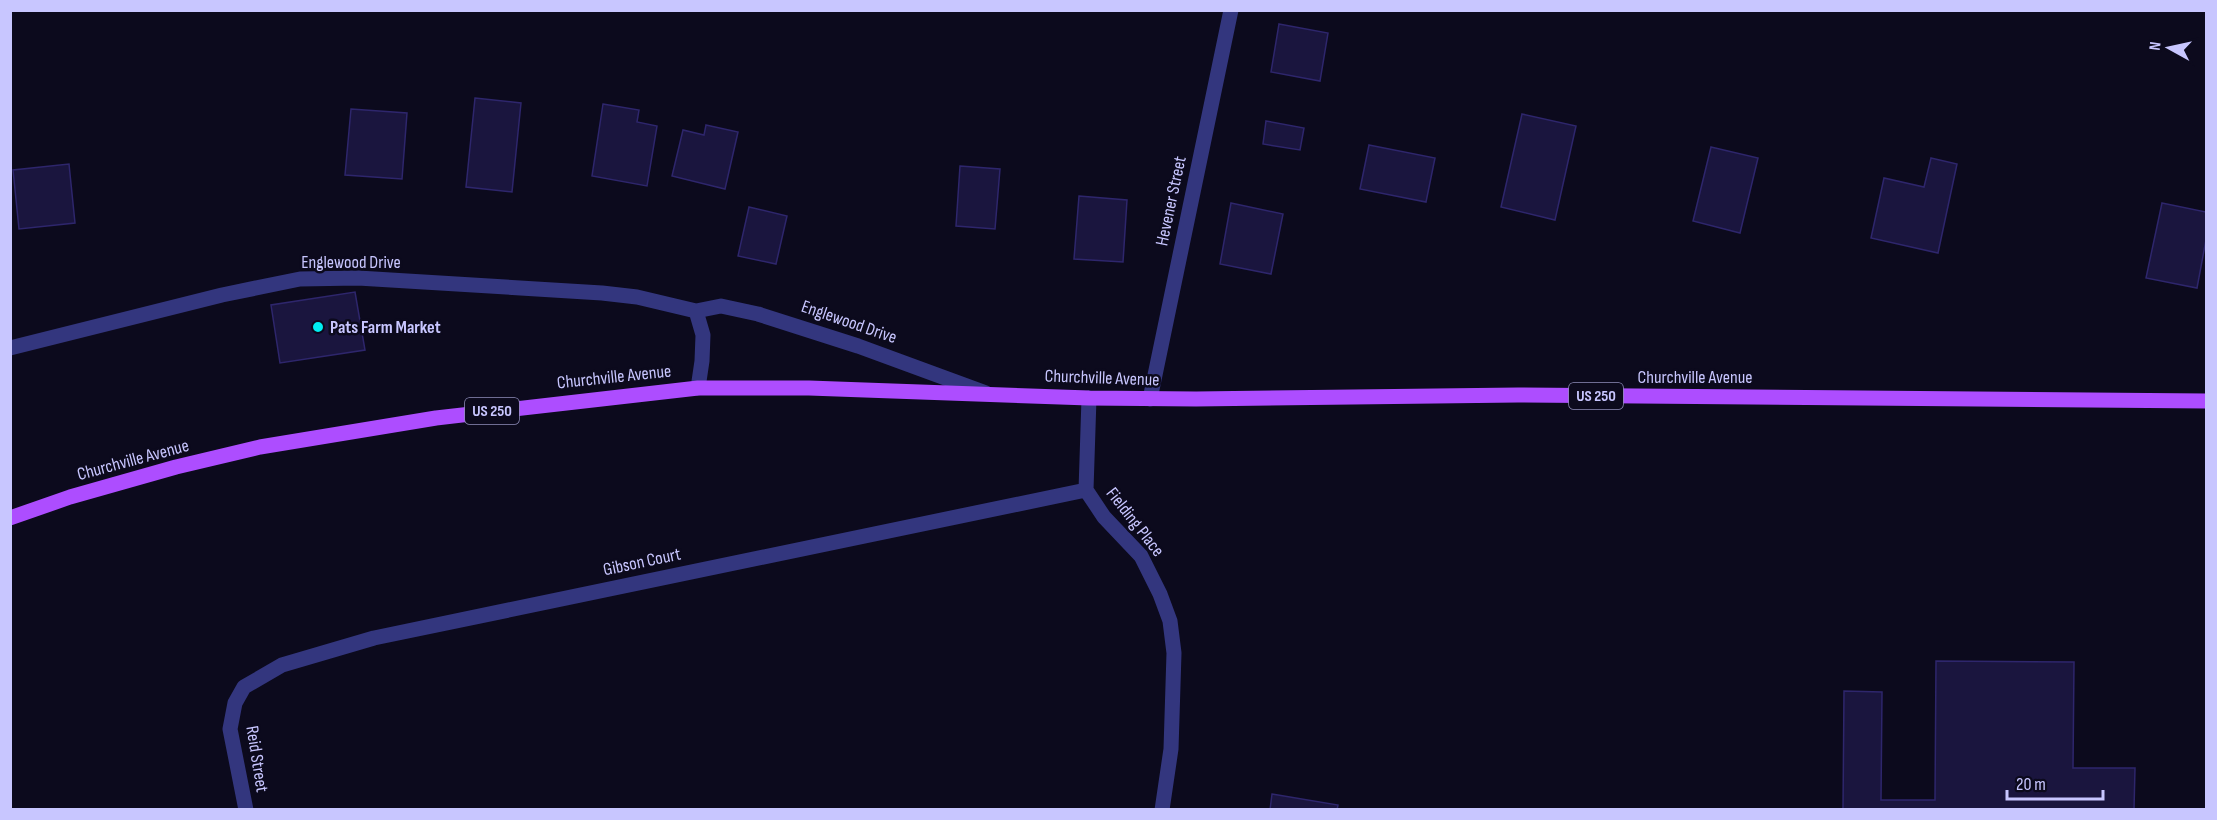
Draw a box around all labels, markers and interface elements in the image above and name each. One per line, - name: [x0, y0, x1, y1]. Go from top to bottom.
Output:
- north arrow: [2139, 18, 2199, 78]
- text: N: [2146, 41, 2166, 52]
- street label: Hevener Street: [1151, 154, 1191, 248]
- street label: Englewood Drive: [301, 252, 401, 273]
- street label: Englewood Drive: [798, 296, 900, 348]
- place label: Pats Farm Market: [330, 317, 441, 338]
- marker: Pats Farm Market: [311, 320, 325, 334]
- street label: Churchville Avenue: [556, 361, 672, 393]
- street label: Churchville Avenue: [1044, 366, 1160, 390]
- street label: Churchville Avenue: [1638, 367, 1752, 388]
- road number: US 250: [1569, 383, 1623, 409]
- road number: US 250: [465, 398, 519, 424]
- street label: Churchville Avenue: [75, 435, 191, 485]
- street label: Fielding Place: [1102, 483, 1168, 561]
- street label: Gibson Court: [601, 543, 683, 580]
- street label: Reid Street: [241, 724, 273, 794]
- scale bar: [2007, 763, 2103, 801]
- text: 20 m: [2016, 774, 2046, 795]

